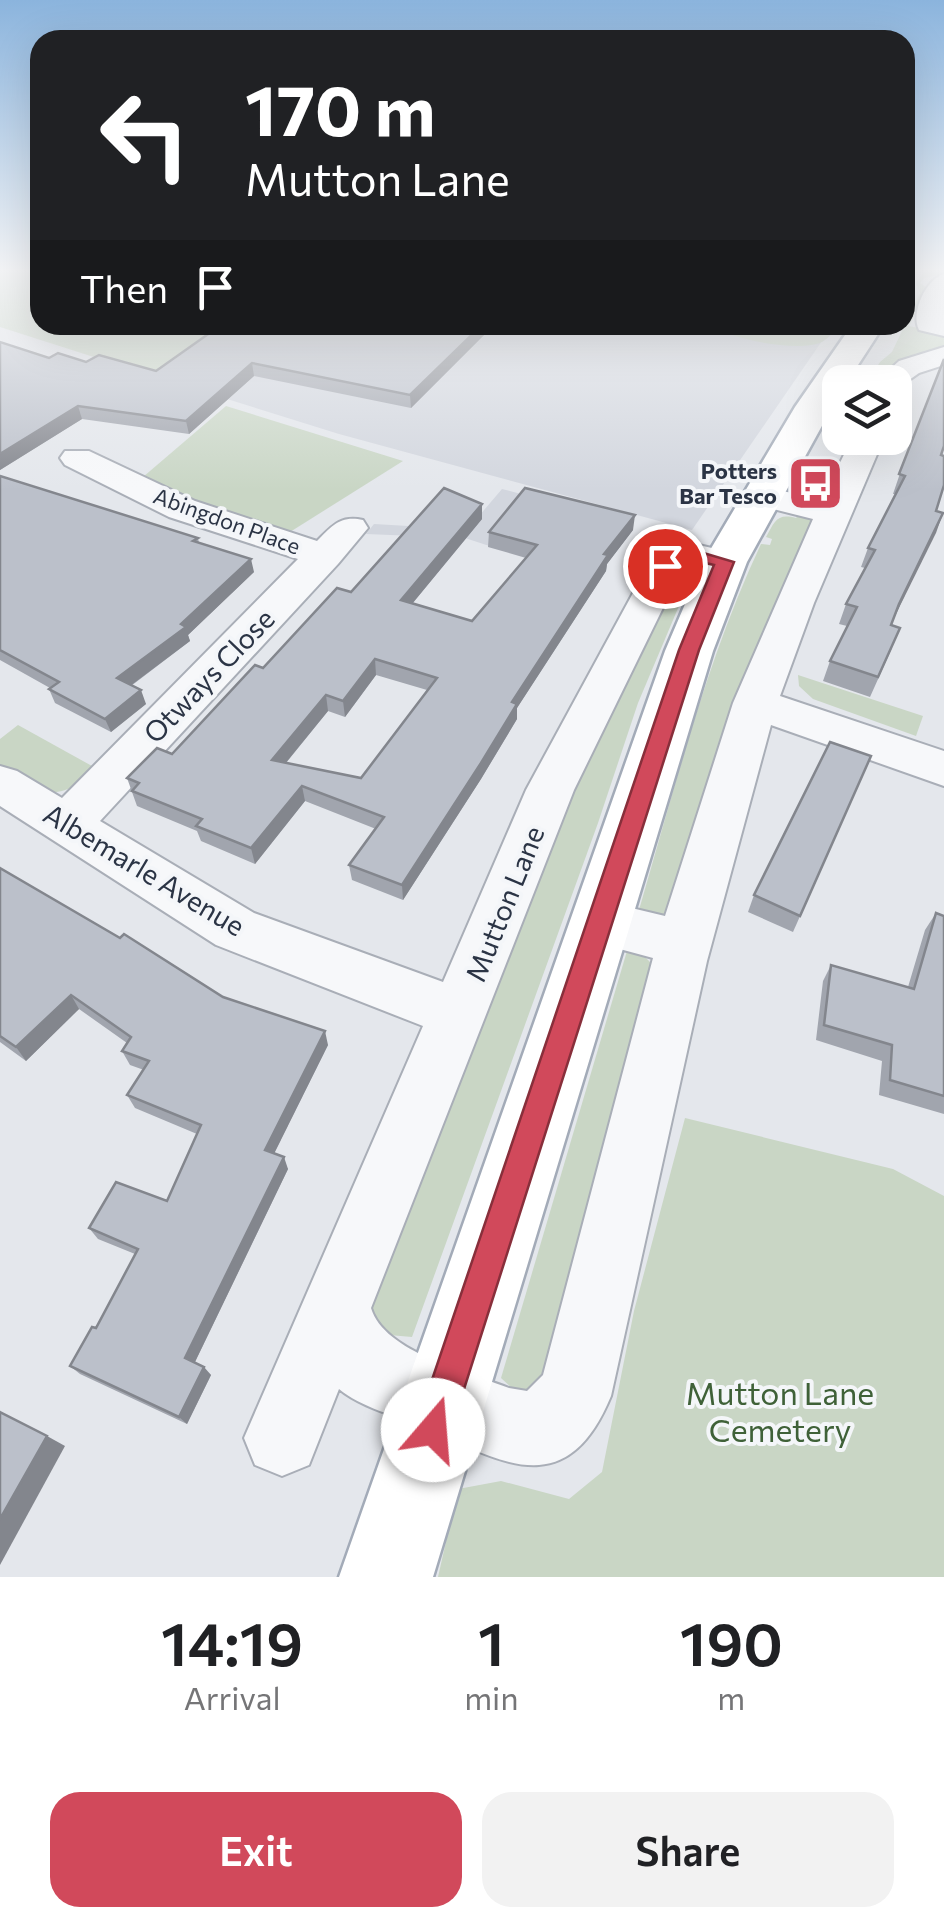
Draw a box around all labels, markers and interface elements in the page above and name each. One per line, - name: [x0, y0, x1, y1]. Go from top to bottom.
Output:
- text: 170 m: [245, 65, 436, 150]
- icon: left: [80, 70, 210, 200]
- text: Mutton Lane: [245, 150, 510, 205]
- icon: arrive: [188, 260, 243, 315]
- text: Then: [80, 264, 168, 311]
- map controls: [822, 365, 912, 455]
- button: layers: [822, 365, 912, 455]
- bus stop icon: Potters Bar Tesco: [786, 454, 846, 514]
- place label: Potters Bar Tesco: [679, 457, 777, 509]
- street label: Abingdon Place: [150, 481, 304, 560]
- pin: [623, 524, 708, 609]
- icon: arrive: [638, 539, 693, 594]
- street label: Otways Close: [136, 601, 281, 750]
- street label: Albemarle Avenue: [38, 796, 251, 943]
- street label: Mutton Lane: [457, 821, 551, 986]
- park label: Mutton Lane Cemetery: [686, 1372, 874, 1449]
- position arrow: [381, 1378, 485, 1482]
- text: 14:19: [161, 1605, 303, 1678]
- text: 1: [478, 1605, 505, 1678]
- text: 190: [680, 1605, 783, 1678]
- text: Arrival: [184, 1677, 281, 1717]
- text: min: [464, 1677, 519, 1717]
- text: m: [717, 1677, 745, 1717]
- button: Exit: [50, 1792, 462, 1907]
- button: Share: [482, 1792, 894, 1907]

